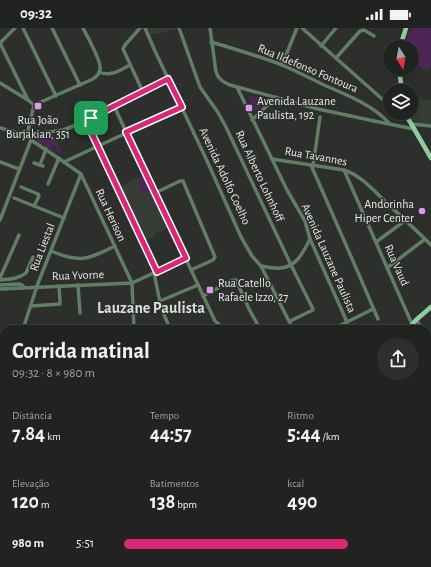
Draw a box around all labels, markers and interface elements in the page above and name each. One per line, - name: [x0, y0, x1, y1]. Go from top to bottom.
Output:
- text: 09:32: [20, 6, 52, 21]
- north arrow: [383, 40, 419, 76]
- map controls: [383, 40, 419, 120]
- street label: Rua Ildefonso Fontoura: [256, 42, 360, 95]
- button: layers: [383, 84, 419, 120]
- place label: Avenida Lauzane Paulista, 192: [257, 95, 336, 121]
- marker: Rua João Burjakian, 351: [33, 101, 43, 111]
- pin: [74, 101, 108, 135]
- marker: Avenida Lauzane Paulista, 192: [244, 103, 254, 113]
- icon: arrive: [80, 107, 102, 129]
- place label: Rua João Burjakian, 351: [6, 114, 70, 141]
- street label: Avenida Adolfo Coelho: [197, 126, 253, 226]
- street label: Rua Alberto Lohnhoff: [234, 128, 287, 225]
- street label: Rua Tavannes: [284, 145, 348, 167]
- street label: Rua Herison: [94, 187, 128, 243]
- place label: Andorinha Hiper Center: [355, 198, 414, 224]
- street label: Avenida Lauzane Paulista: [300, 202, 359, 315]
- marker: Andorinha Hiper Center: [417, 206, 427, 216]
- street label: Rua Liestal: [27, 221, 57, 273]
- street label: Rua Vaud: [383, 242, 411, 288]
- street label: Rua Yvorne: [52, 268, 104, 282]
- place label: Rua Catello Rafaele Izzo, 27: [218, 277, 288, 303]
- marker: Rua Catello Rafaele Izzo, 27: [205, 285, 215, 295]
- district label: Lauzane Paulista: [97, 300, 205, 316]
- button: share: [377, 338, 419, 380]
- text: Corrida matinal: [12, 340, 150, 362]
- text: 09:32 · 8 × 980 m: [12, 367, 95, 380]
- text: Distância: [12, 410, 52, 421]
- text: Tempo: [150, 410, 179, 421]
- text: Ritmo: [287, 410, 314, 421]
- text: 7.84: [12, 424, 45, 444]
- text: 44:57: [150, 424, 192, 444]
- text: 5:44: [287, 424, 321, 444]
- text: km: [45, 431, 61, 442]
- text: /km: [321, 431, 339, 442]
- text: Elevação: [12, 478, 49, 489]
- text: Batimentos: [150, 478, 199, 489]
- text: kcal: [287, 478, 304, 489]
- text: 120: [12, 492, 39, 512]
- text: 138: [150, 492, 175, 512]
- text: 490: [287, 492, 317, 512]
- text: m: [39, 499, 50, 510]
- text: bpm: [175, 499, 197, 510]
- text: 980 m: [12, 537, 44, 550]
- text: 5:51: [76, 537, 94, 550]

